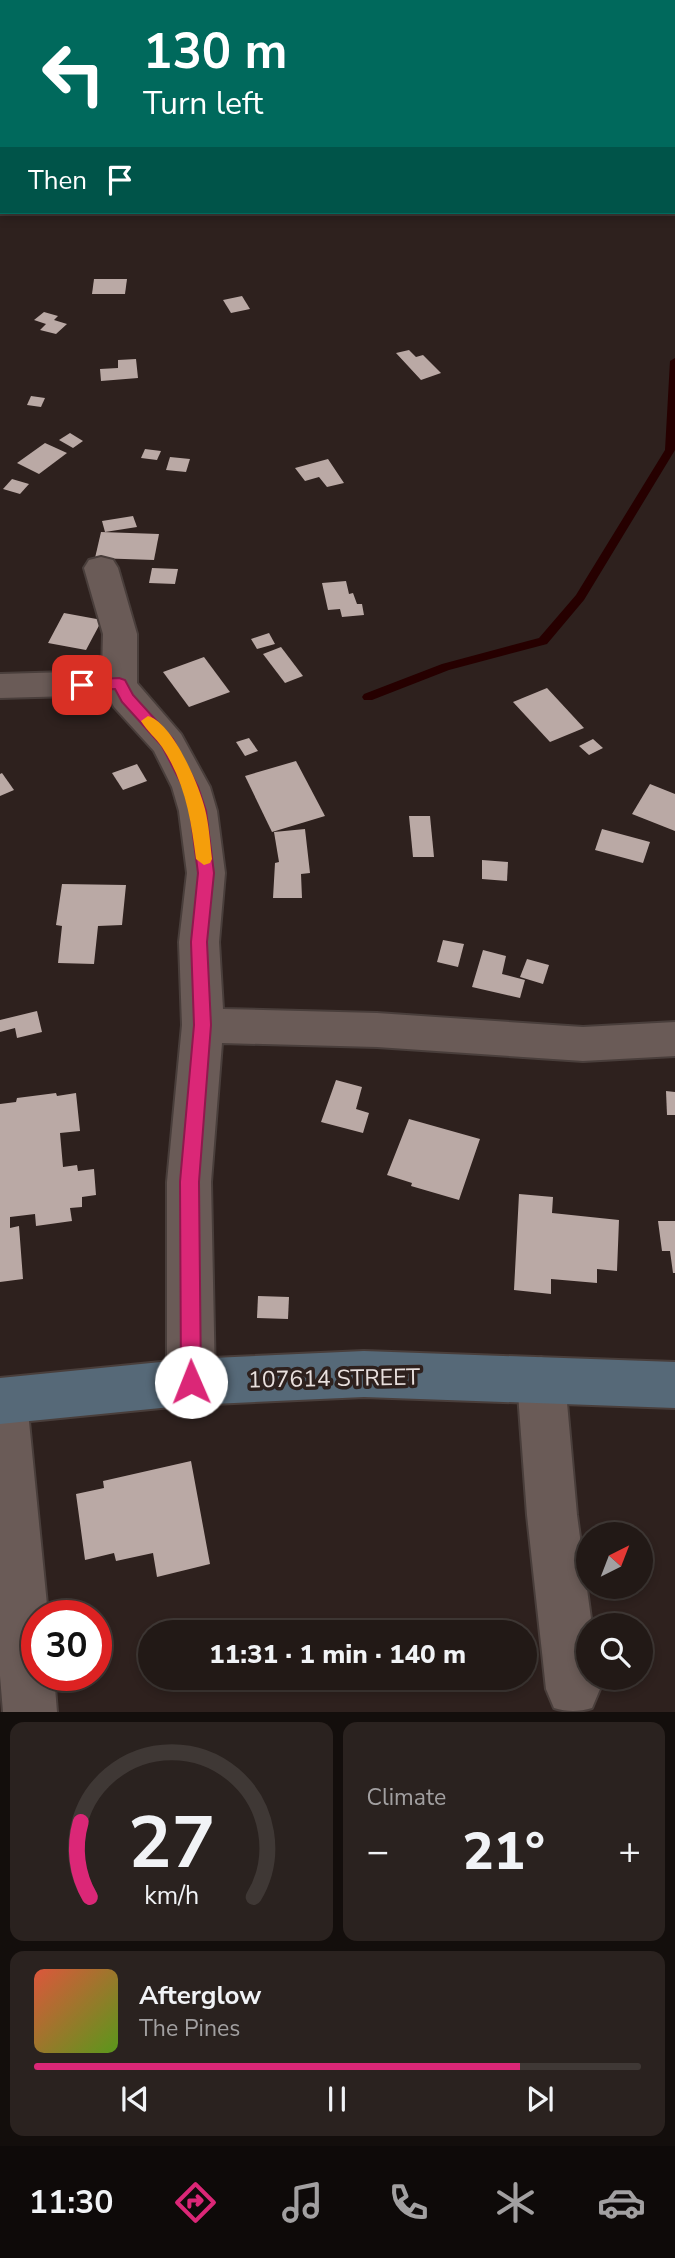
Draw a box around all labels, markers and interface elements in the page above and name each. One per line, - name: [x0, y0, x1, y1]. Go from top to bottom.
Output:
- text: 130 m: [143, 18, 287, 85]
- icon: left: [28, 28, 119, 119]
- text: Turn left: [143, 82, 263, 125]
- icon: arrive: [101, 161, 139, 199]
- text: Then: [28, 163, 87, 198]
- pin: [52, 655, 112, 715]
- icon: arrive: [63, 666, 101, 704]
- position arrow: [154, 1345, 228, 1419]
- street label: 107614 STREET: [248, 1361, 420, 1395]
- north arrow: [576, 1522, 653, 1600]
- map controls: [576, 1522, 653, 1690]
- speed limit sign: 30: [21, 1600, 112, 1691]
- button: search: [576, 1613, 653, 1690]
- text: 11:31 · 1 min · 140 m: [209, 1637, 466, 1672]
- text: Climate: [367, 1782, 446, 1813]
- text: 27: [128, 1794, 215, 1894]
- text: 21°: [463, 1816, 545, 1887]
- text: −: [367, 1826, 389, 1877]
- text: +: [618, 1826, 641, 1877]
- text: km/h: [144, 1879, 199, 1913]
- text: Afterglow: [139, 1978, 262, 2013]
- text: The Pines: [139, 2013, 240, 2044]
- icon: previous: [116, 2080, 154, 2118]
- icon: pause: [318, 2080, 356, 2118]
- icon: next: [521, 2080, 559, 2118]
- icon: directions: [171, 2178, 220, 2227]
- icon: music: [278, 2178, 327, 2227]
- icon: phone: [384, 2178, 433, 2227]
- icon: climate: [491, 2178, 540, 2227]
- icon: car: [597, 2178, 646, 2227]
- text: 11:30: [29, 2181, 114, 2224]

